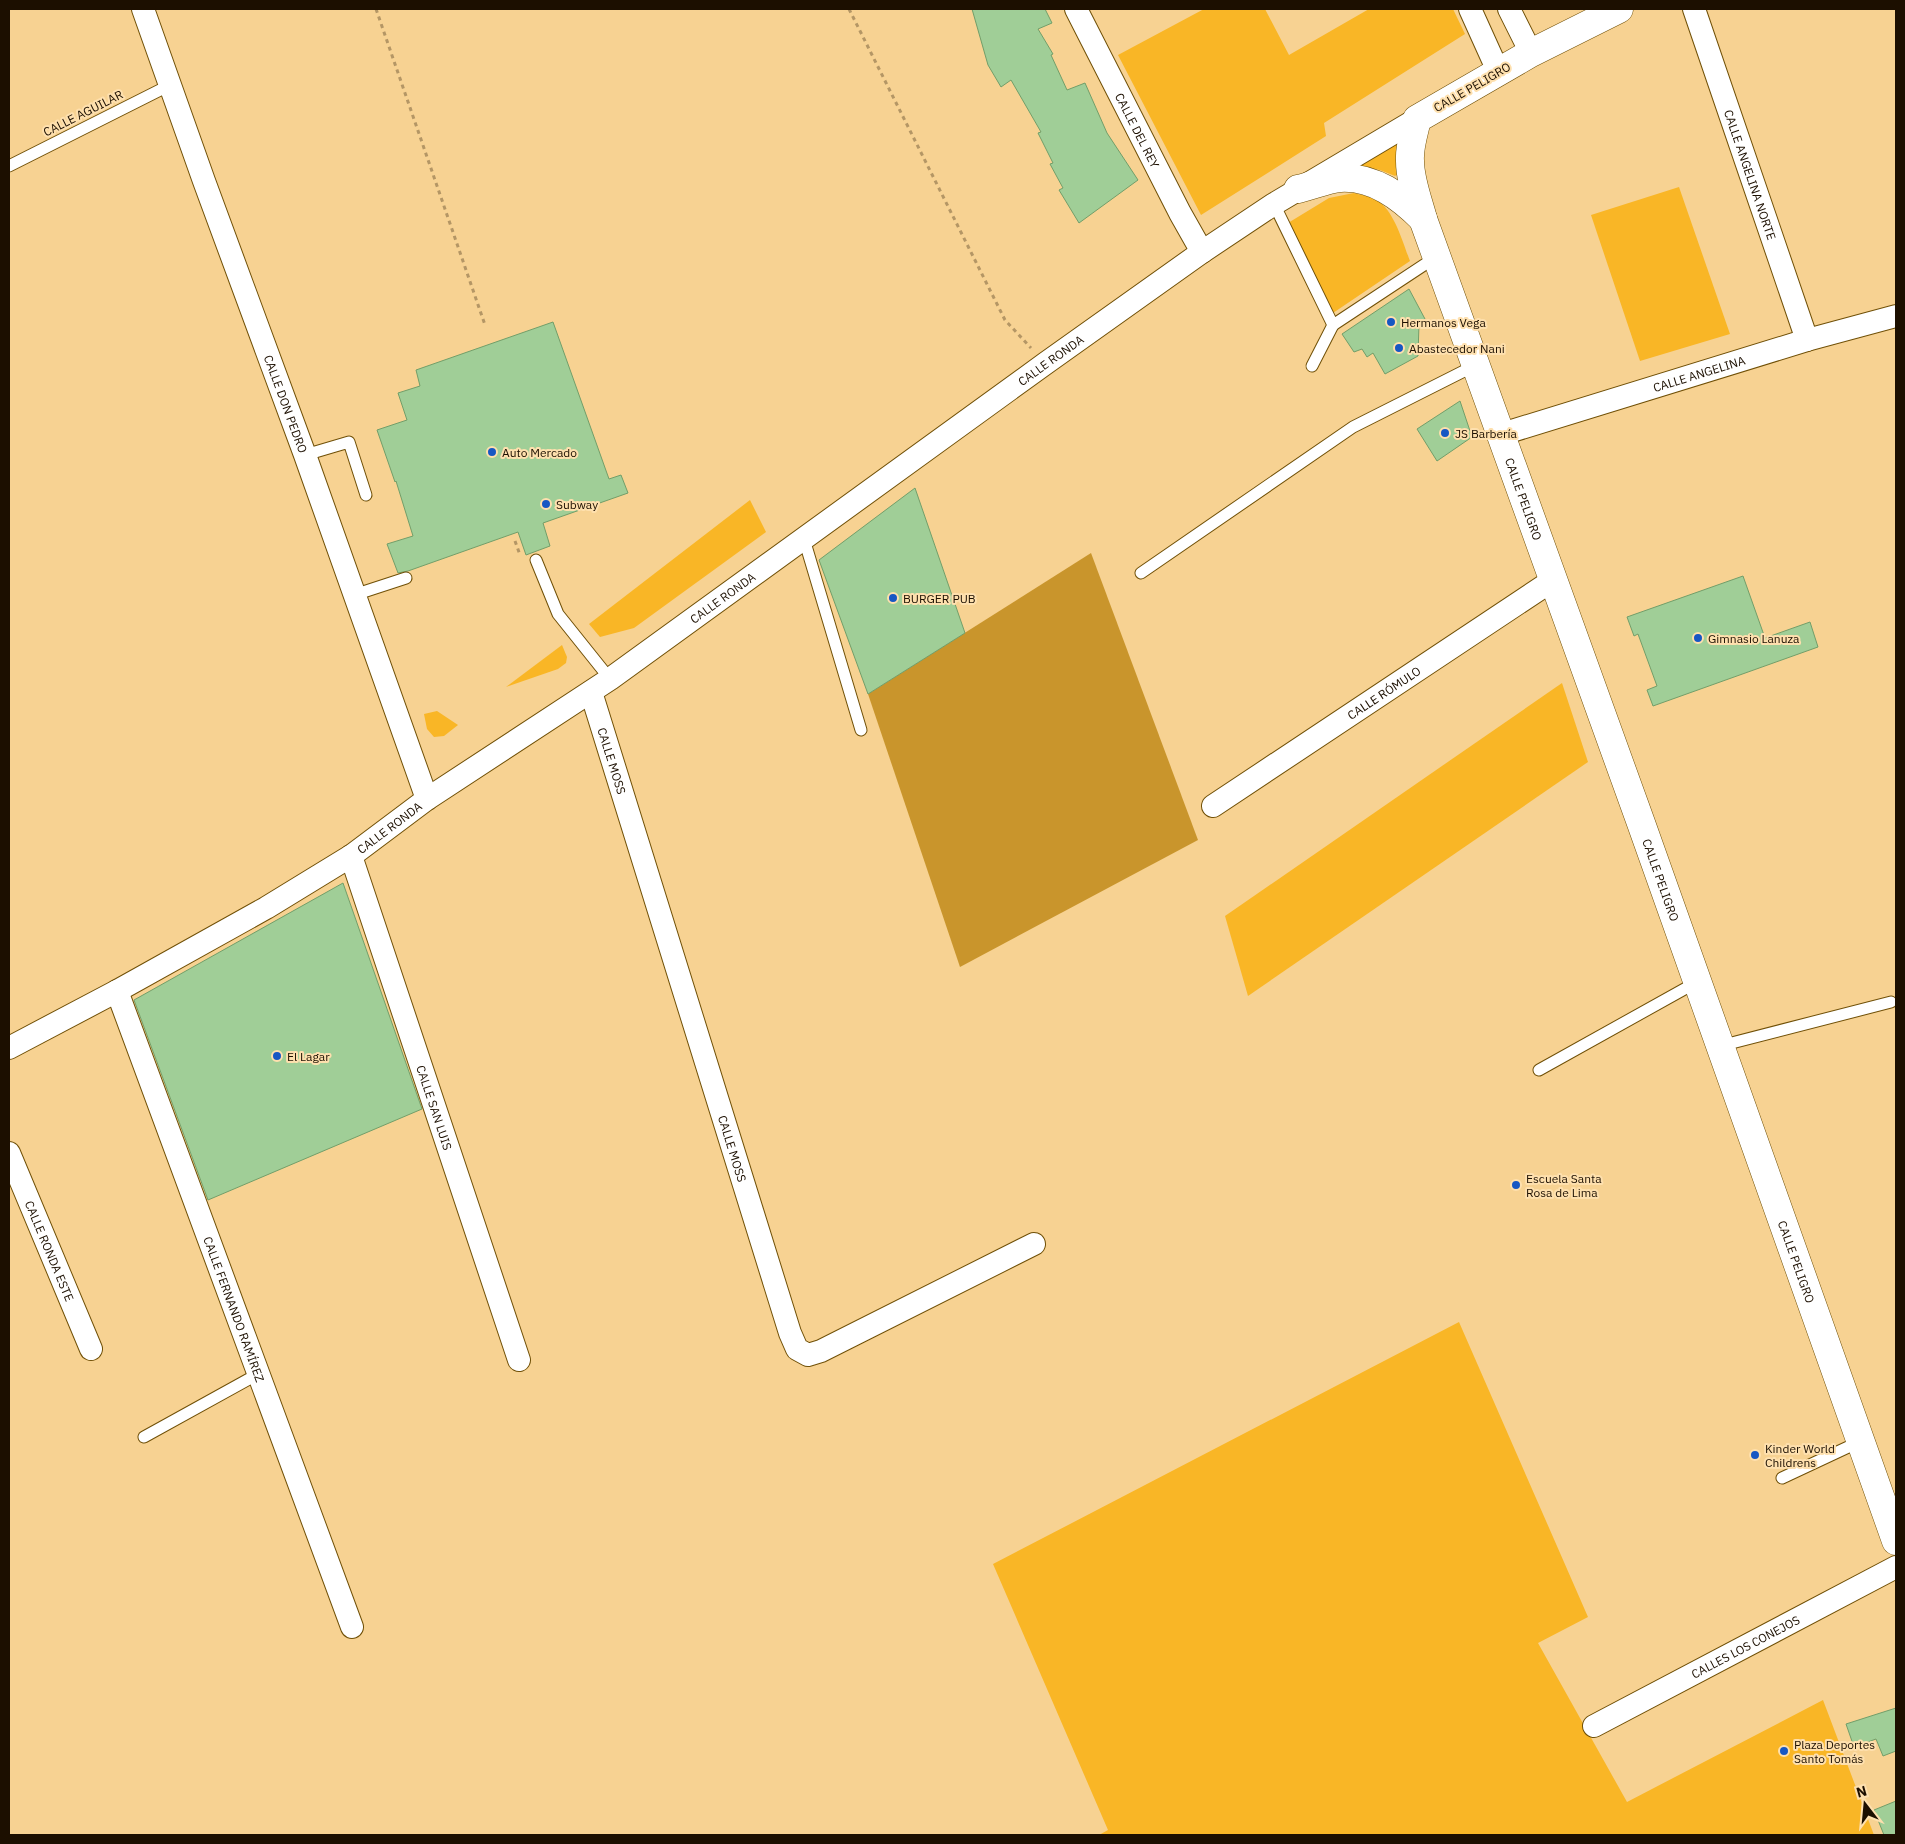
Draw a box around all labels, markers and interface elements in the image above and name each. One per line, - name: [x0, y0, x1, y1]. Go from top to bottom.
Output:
- street label: CALLE PELIGRO: [1431, 59, 1513, 115]
- street label: CALLE AGUILAR: [41, 86, 126, 140]
- street label: CALLE DEL REY: [1112, 90, 1163, 170]
- street label: CALLE ANGELINA NORTE: [1721, 108, 1780, 242]
- place label: Hermanos Vega: [1401, 315, 1486, 330]
- marker: Hermanos Vega: [1385, 316, 1397, 328]
- street label: CALLE RONDA: [1015, 331, 1086, 389]
- place label: Abastecedor Nani: [1409, 341, 1505, 356]
- marker: Abastecedor Nani: [1393, 342, 1405, 354]
- street label: CALLE ANGELINA: [1651, 352, 1747, 395]
- street label: CALLE DON PEDRO: [261, 353, 311, 455]
- place label: JS Barbería: [1455, 426, 1518, 441]
- marker: JS Barbería: [1439, 427, 1451, 439]
- place label: Auto Mercado: [502, 445, 577, 460]
- marker: Auto Mercado: [486, 446, 498, 458]
- street label: CALLE PELIGRO: [1502, 456, 1546, 542]
- place label: Subway: [556, 497, 598, 512]
- marker: Subway: [540, 498, 552, 510]
- street label: CALLE RONDA: [687, 569, 758, 626]
- place label: BURGER PUB: [903, 591, 976, 606]
- marker: BURGER PUB: [887, 592, 899, 604]
- place label: Gimnasio Lanuza: [1708, 631, 1800, 646]
- marker: Gimnasio Lanuza: [1692, 632, 1704, 644]
- street label: CALLE RÓMULO: [1344, 663, 1423, 722]
- street label: CALLE MOSS: [595, 726, 630, 796]
- street label: CALLE RONDA: [354, 798, 425, 857]
- street label: CALLE PELIGRO: [1640, 837, 1683, 923]
- place label: El Lagar: [287, 1049, 330, 1064]
- marker: El Lagar: [271, 1050, 283, 1062]
- street label: CALLE SAN LUIS: [414, 1063, 456, 1152]
- street label: CALLE MOSS: [715, 1113, 750, 1184]
- place label: Escuela Santa Rosa de Lima: [1526, 1171, 1602, 1200]
- marker: Escuela Santa Rosa de Lima: [1510, 1179, 1522, 1191]
- street label: CALLE RONDA ESTE: [22, 1198, 78, 1303]
- street label: CALLE PELIGRO: [1775, 1218, 1818, 1305]
- street label: CALLE FERNANDO RAMÍREZ: [201, 1234, 268, 1384]
- place label: Kinder World Childrens: [1765, 1441, 1835, 1470]
- marker: Kinder World Childrens: [1749, 1449, 1761, 1461]
- street label: CALLES LOS CONEJOS: [1688, 1612, 1802, 1681]
- place label: Plaza Deportes Santo Tomás: [1794, 1737, 1875, 1766]
- marker: Plaza Deportes Santo Tomás: [1778, 1745, 1790, 1757]
- north arrow: [1840, 1779, 1890, 1829]
- text: N: [1854, 1781, 1869, 1802]

